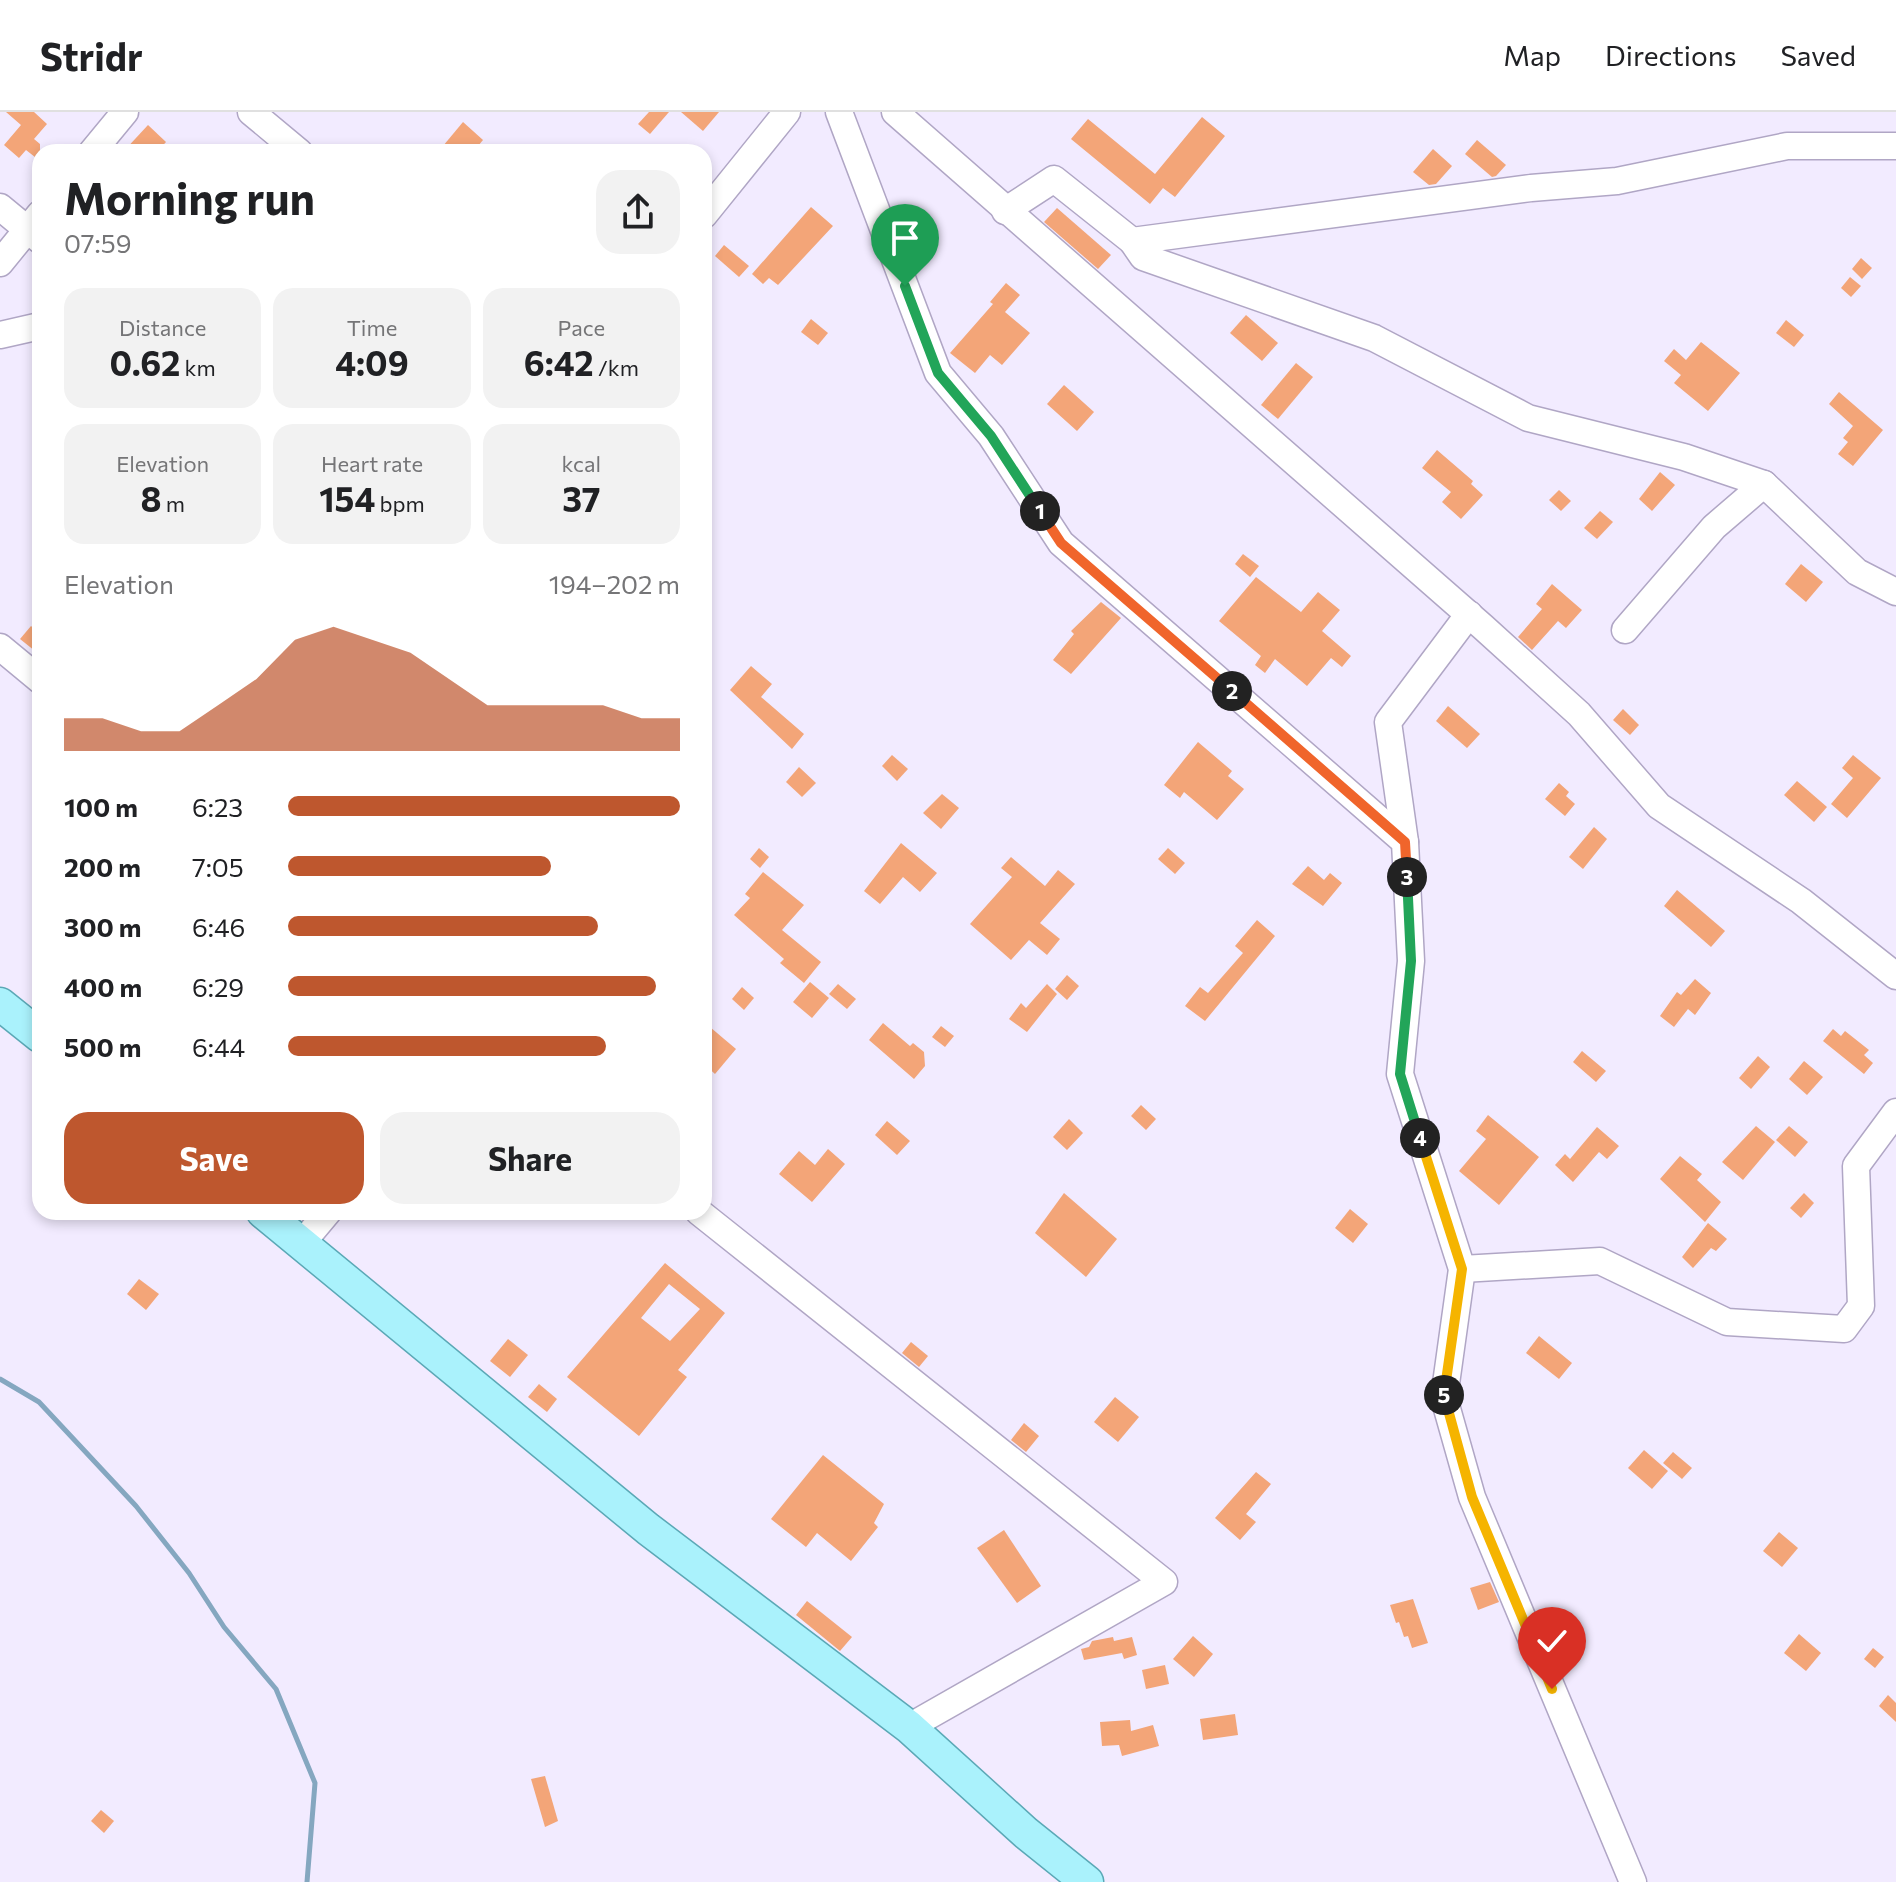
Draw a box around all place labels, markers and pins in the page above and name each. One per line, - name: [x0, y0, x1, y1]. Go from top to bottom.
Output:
- pin: [871, 204, 939, 286]
- pin: 1: [1020, 491, 1060, 531]
- pin: 2: [1212, 671, 1252, 711]
- pin: 3: [1387, 857, 1427, 897]
- pin: 4: [1400, 1118, 1440, 1158]
- pin: 5: [1424, 1375, 1464, 1415]
- pin: [1518, 1607, 1586, 1689]

